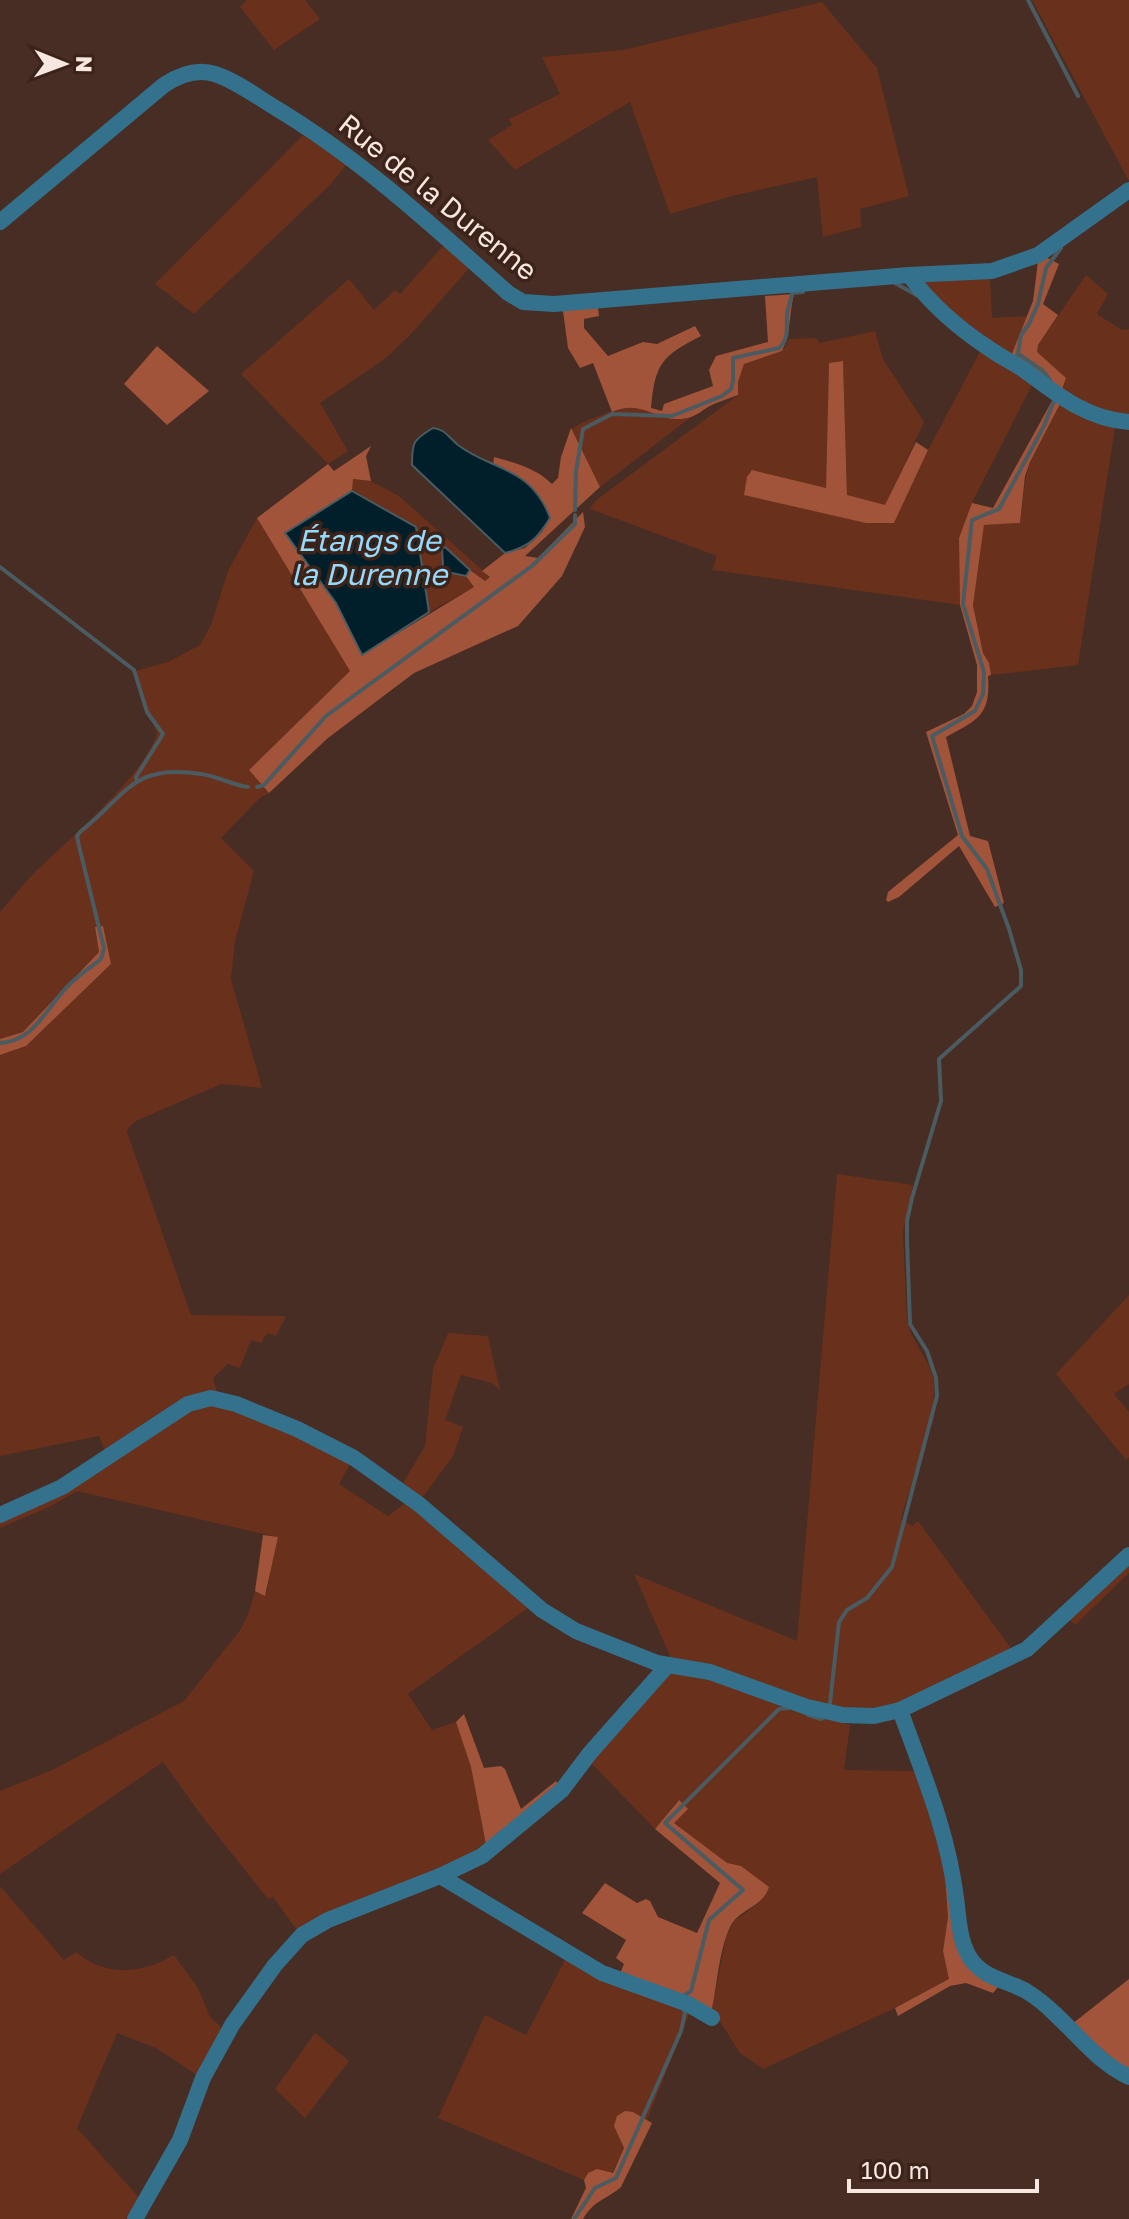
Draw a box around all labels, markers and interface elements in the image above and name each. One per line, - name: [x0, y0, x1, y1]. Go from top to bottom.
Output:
- north arrow: [24, 24, 104, 104]
- text: N: [71, 56, 98, 73]
- street label: Rue de la Durenne: [333, 107, 544, 287]
- water label: Étangs de la Durenne: [291, 522, 450, 592]
- scale bar: [849, 2143, 1037, 2193]
- text: 100 m: [861, 2155, 930, 2184]

